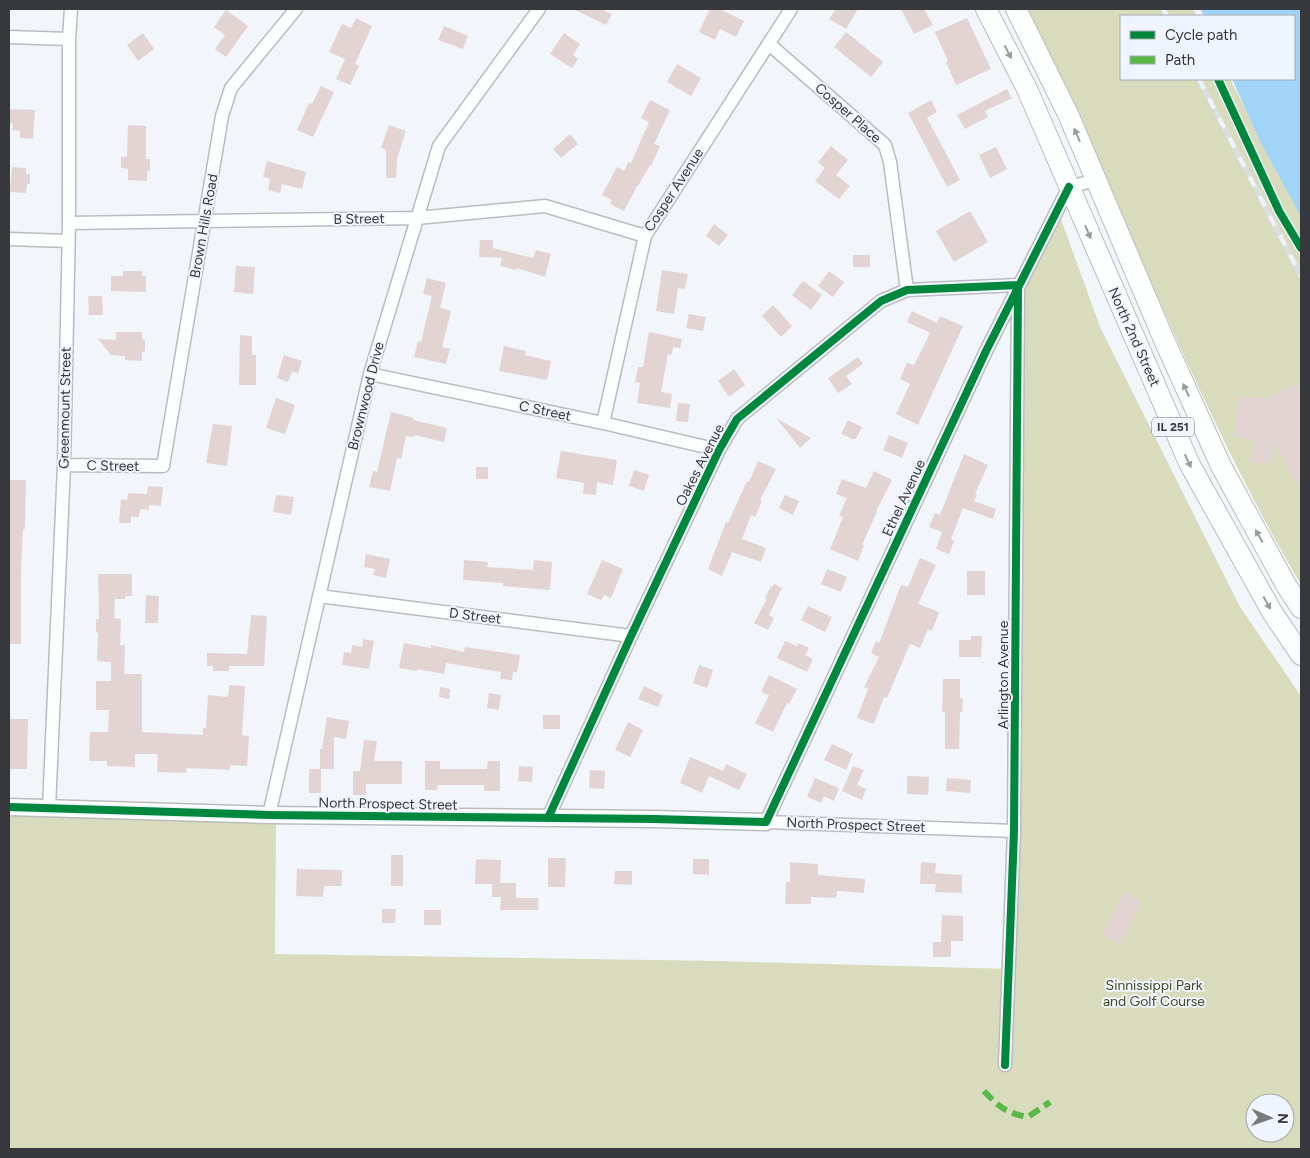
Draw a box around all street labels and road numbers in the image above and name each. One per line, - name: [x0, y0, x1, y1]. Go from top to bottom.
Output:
- street label: Cosper Place: [811, 80, 885, 147]
- street label: Cosper Avenue: [641, 145, 708, 235]
- street label: Brown Hills Road: [186, 173, 222, 279]
- street label: B Street: [333, 210, 385, 228]
- street label: North 2nd Street: [1105, 285, 1163, 389]
- street label: Brownwood Drive: [344, 340, 388, 452]
- street label: Greenmount Street: [55, 347, 75, 469]
- street label: C Street: [517, 397, 573, 425]
- road number: IL 251: [1152, 418, 1194, 437]
- street label: Oakes Avenue: [672, 421, 728, 509]
- street label: C Street: [86, 457, 140, 475]
- street label: Ethel Avenue: [879, 457, 929, 539]
- street label: D Street: [448, 604, 502, 628]
- street label: Arlington Avenue: [995, 620, 1012, 729]
- street label: North Prospect Street: [318, 794, 458, 814]
- street label: North Prospect Street: [786, 814, 926, 836]

